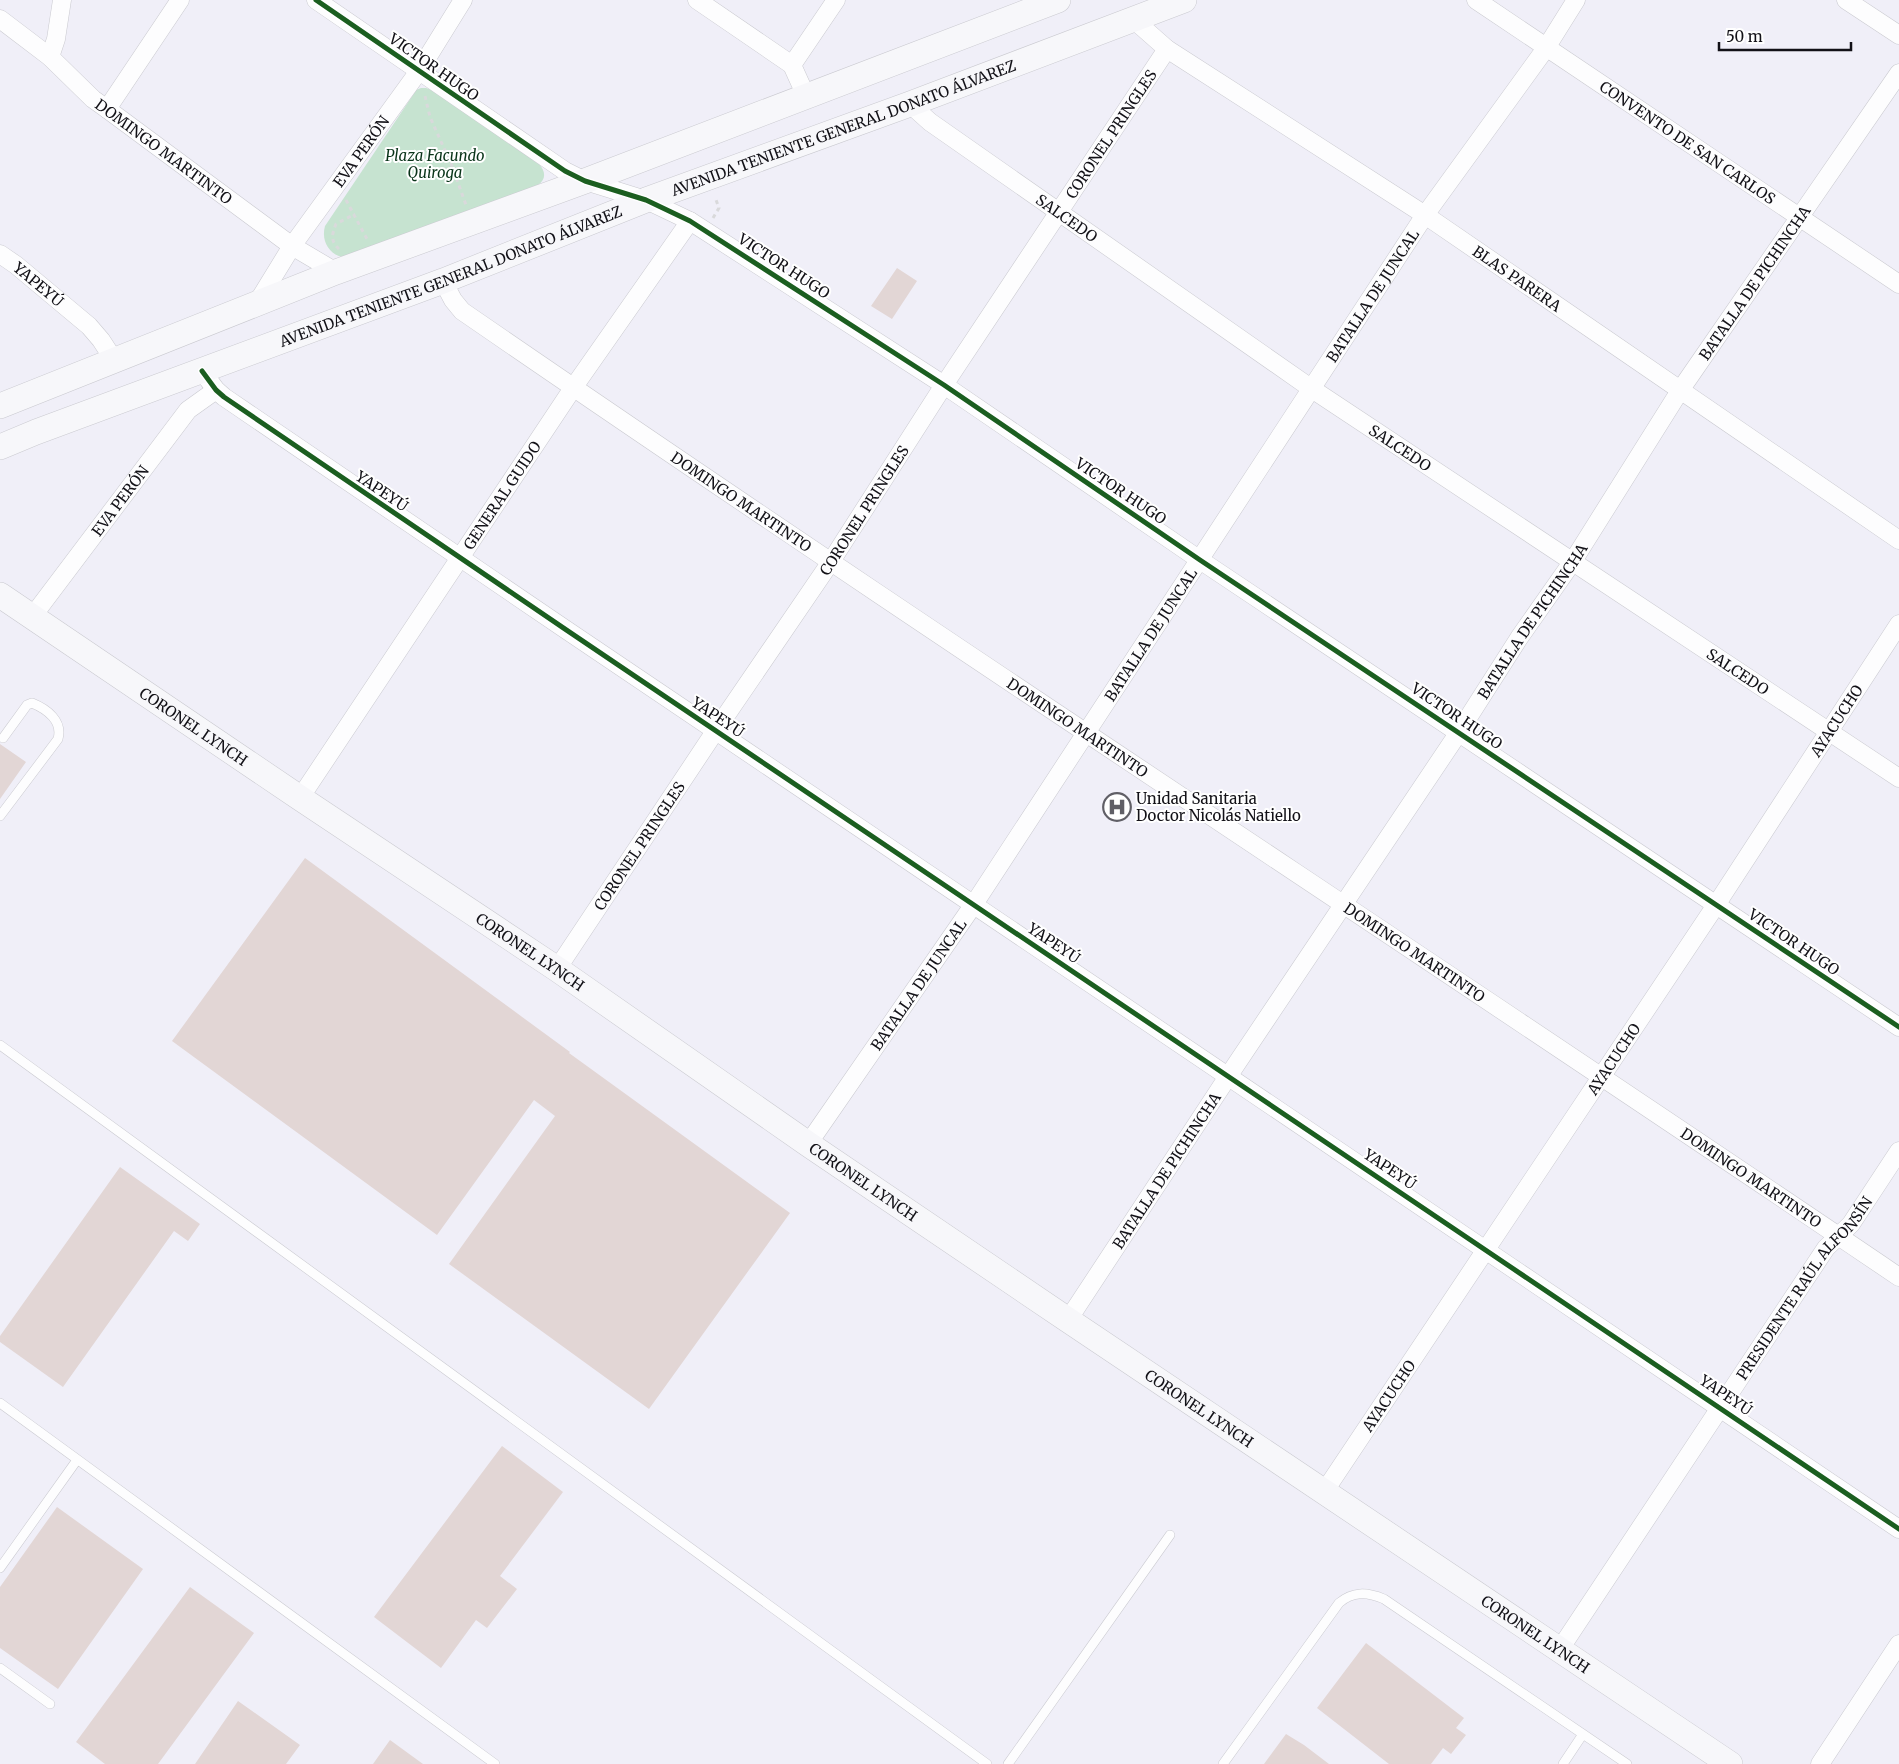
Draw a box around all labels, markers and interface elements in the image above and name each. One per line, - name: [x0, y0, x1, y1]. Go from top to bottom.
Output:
- scale bar: [1719, 20, 1852, 52]
- text: 50 m: [1726, 27, 1763, 46]
- street label: VICTOR HUGO: [384, 28, 483, 105]
- street label: AVENIDA TENIENTE GENERAL DONATO ÁLVAREZ: [668, 55, 1019, 200]
- street label: CORONEL PRINGLES: [1061, 66, 1160, 202]
- street label: CONVENTO DE SAN CARLOS: [1596, 76, 1779, 208]
- street label: DOMINGO MARTINTO: [92, 94, 236, 208]
- street label: EVA PERÓN: [329, 111, 393, 191]
- park label: Plaza Facundo Quiroga: [385, 146, 485, 182]
- street label: SALCEDO: [1032, 190, 1102, 246]
- street label: AVENIDA TENIENTE GENERAL DONATO ÁLVAREZ: [276, 201, 625, 351]
- street label: BATALLA DE PICHINCHA: [1694, 201, 1815, 364]
- street label: BATALLA DE JUNCAL: [1322, 225, 1423, 366]
- street label: VICTOR HUGO: [734, 229, 834, 303]
- street label: BLAS PARERA: [1469, 241, 1566, 316]
- street label: YAPEYÚ: [9, 257, 68, 310]
- street label: SALCEDO: [1366, 420, 1435, 475]
- street label: GENERAL GUIDO: [459, 437, 545, 553]
- street label: CORONEL PRINGLES: [815, 442, 913, 579]
- street label: DOMINGO MARTINTO: [668, 447, 816, 556]
- street label: VICTOR HUGO: [1071, 453, 1170, 529]
- street label: EVA PERÓN: [87, 461, 153, 540]
- street label: YAPEYÚ: [351, 465, 413, 515]
- street label: BATALLA DE PICHINCHA: [1473, 539, 1591, 702]
- street label: BATALLA DE JUNCAL: [1100, 564, 1201, 705]
- street label: SALCEDO: [1703, 644, 1773, 699]
- street label: DOMINGO MARTINTO: [1004, 673, 1152, 781]
- street label: VICTOR HUGO: [1407, 678, 1506, 754]
- street label: AYACUCHO: [1805, 681, 1867, 761]
- street label: CORONEL LYNCH: [136, 683, 252, 769]
- street label: YAPEYÚ: [687, 691, 749, 741]
- street label: CORONEL PRINGLES: [589, 778, 689, 914]
- place label: Unidad Sanitaria Doctor Nicolás Natiello: [1136, 789, 1301, 825]
- hospital icon: Unidad Sanitaria Doctor Nicolás Natiello: [1102, 792, 1132, 822]
- street label: DOMINGO MARTINTO: [1341, 898, 1489, 1006]
- street label: VICTOR HUGO: [1744, 904, 1843, 980]
- street label: CORONEL LYNCH: [472, 908, 588, 995]
- street label: BATALLA DE JUNCAL: [866, 915, 971, 1054]
- street label: YAPEYÚ: [1023, 917, 1085, 967]
- street label: AYACUCHO: [1582, 1019, 1644, 1099]
- street label: BATALLA DE PICHINCHA: [1108, 1088, 1225, 1252]
- street label: DOMINGO MARTINTO: [1677, 1123, 1825, 1232]
- street label: CORONEL LYNCH: [806, 1138, 921, 1225]
- street label: YAPEYÚ: [1359, 1143, 1421, 1193]
- street label: PRESIDENTE RAÚL ALFONSÍN: [1732, 1193, 1876, 1383]
- street label: AYACUCHO: [1357, 1356, 1419, 1436]
- street label: CORONEL LYNCH: [1141, 1365, 1257, 1451]
- street label: YAPEYÚ: [1695, 1369, 1757, 1419]
- street label: CORONEL LYNCH: [1478, 1591, 1594, 1677]

